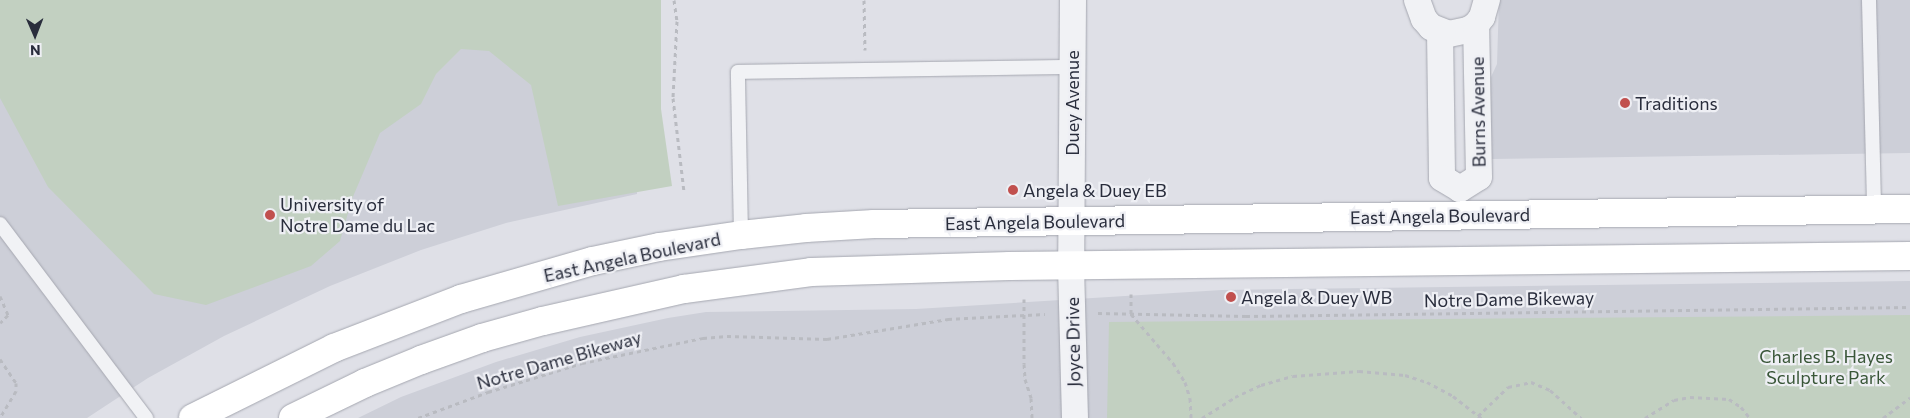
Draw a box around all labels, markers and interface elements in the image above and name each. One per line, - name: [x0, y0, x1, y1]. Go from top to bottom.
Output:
- north arrow: [10, 10, 60, 60]
- text: N: [30, 42, 41, 59]
- street label: Duey Avenue: [1061, 50, 1083, 156]
- street label: Burns Avenue: [1466, 56, 1490, 168]
- place label: Traditions: [1635, 92, 1718, 114]
- marker: Traditions: [1619, 97, 1631, 109]
- place label: Angela & Duey EB: [1023, 179, 1167, 201]
- marker: Angela & Duey EB: [1007, 184, 1019, 196]
- place label: University of Notre Dame du Lac: [280, 194, 435, 236]
- street label: East Angela Boulevard: [1350, 204, 1530, 228]
- marker: University of Notre Dame du Lac: [264, 209, 276, 221]
- street label: East Angela Boulevard: [945, 210, 1125, 234]
- street label: East Angela Boulevard: [542, 228, 722, 286]
- place label: Angela & Duey WB: [1241, 286, 1392, 308]
- street label: Notre Dame Bikeway: [1424, 287, 1594, 311]
- marker: Angela & Duey WB: [1225, 291, 1237, 303]
- street label: Joyce Drive: [1061, 297, 1085, 387]
- street label: Notre Dame Bikeway: [474, 326, 644, 394]
- park label: Charles B. Hayes Sculpture Park: [1759, 346, 1893, 388]

